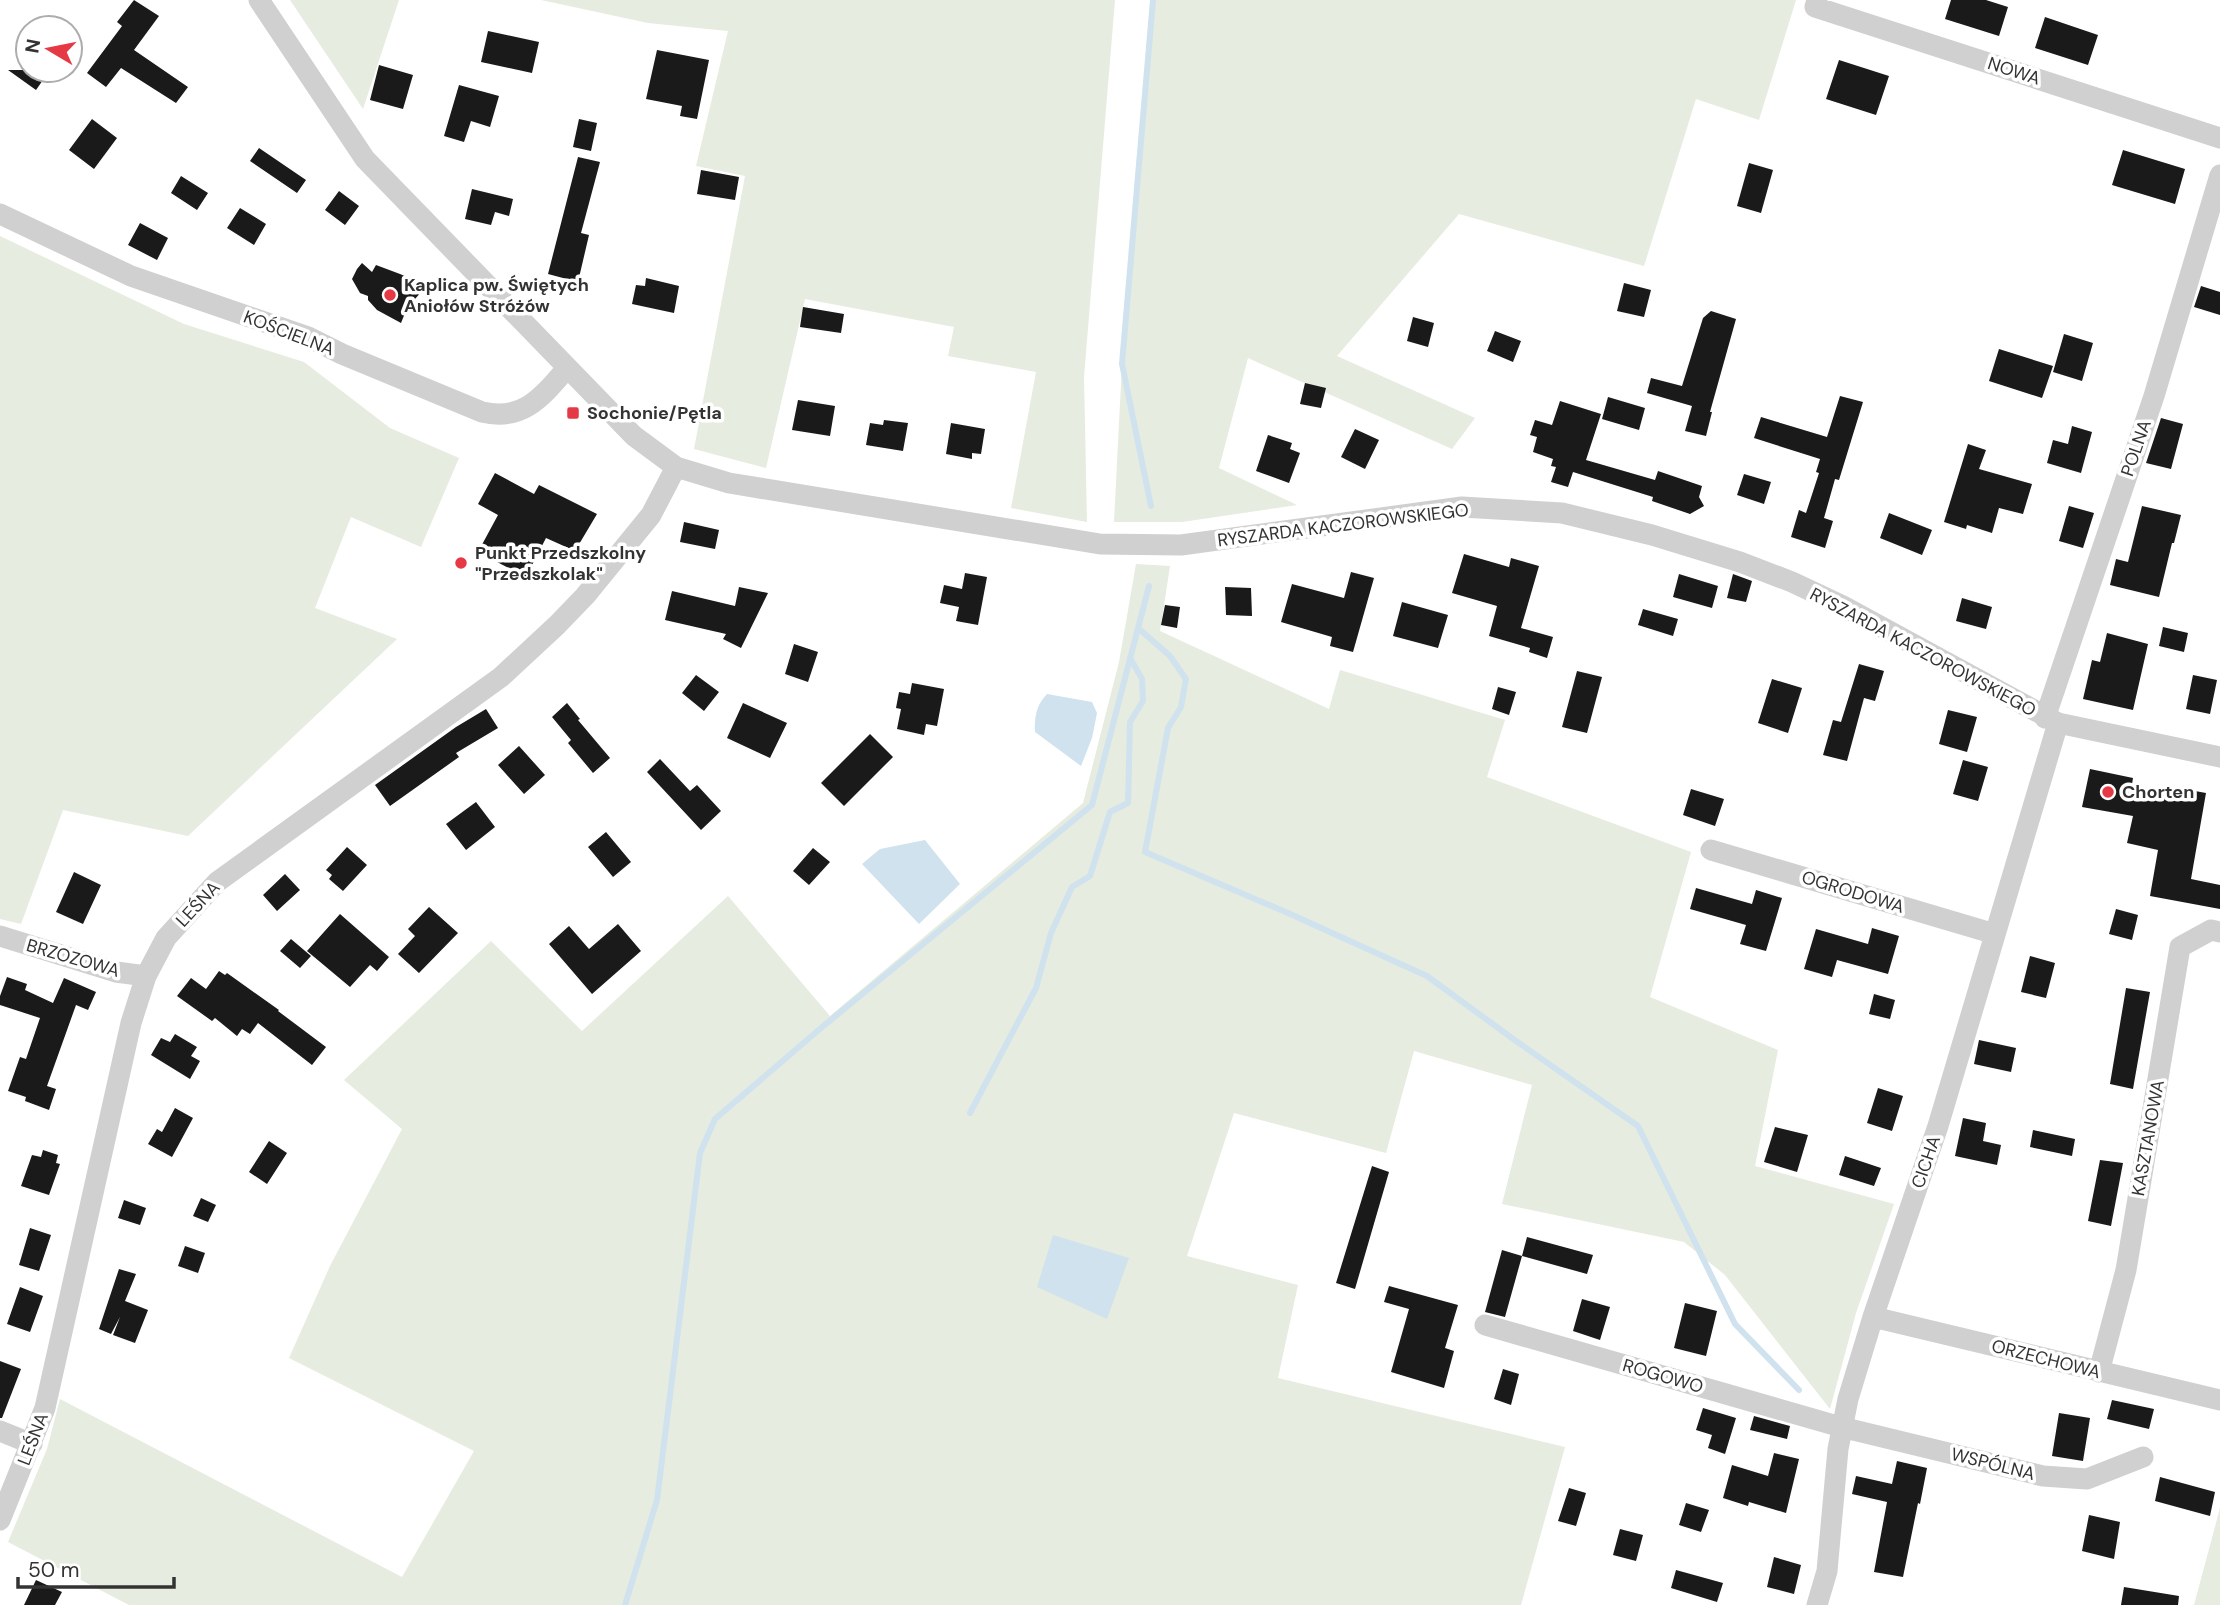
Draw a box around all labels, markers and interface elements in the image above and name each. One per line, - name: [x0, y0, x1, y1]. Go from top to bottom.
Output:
- north arrow: [14, 14, 84, 84]
- text: N: [19, 37, 46, 55]
- street label: NOWA: [1985, 51, 2043, 91]
- place label: Kaplica pw. Świętych Aniołów Stróżów: [404, 273, 589, 318]
- marker: Kaplica pw. Świętych Aniołów Stróżów: [382, 287, 398, 303]
- street label: KOŚCIELNA: [240, 305, 338, 361]
- place label: Sochonie/Pętla: [587, 401, 722, 425]
- marker: Sochonie/Pętla: [565, 405, 581, 421]
- street label: POLNA: [2115, 417, 2157, 479]
- street label: RYSZARDA KACZOROWSKIEGO: [1216, 498, 1470, 552]
- place label: Punkt Przedszkolny "Przedszkolak": [475, 541, 646, 586]
- marker: Punkt Przedszkolny "Przedszkolak": [453, 555, 469, 571]
- street label: RYSZARDA KACZOROWSKIEGO: [1806, 582, 2040, 722]
- place label: Chorten: [2122, 780, 2194, 804]
- marker: Chorten: [2100, 784, 2116, 800]
- street label: OGRODOWA: [1799, 865, 1907, 919]
- street label: LEŚNA: [171, 876, 225, 932]
- street label: BRZOZOWA: [24, 933, 122, 983]
- street label: KASZTANOWA: [2126, 1078, 2170, 1198]
- street label: CICHA: [1906, 1132, 1946, 1192]
- street label: ORZECHOWA: [1989, 1334, 2103, 1384]
- street label: ROGOWO: [1620, 1353, 1706, 1399]
- street label: LEŚNA: [12, 1409, 54, 1469]
- street label: WSPÓLNA: [1948, 1442, 2038, 1486]
- scale bar: [18, 1546, 173, 1590]
- text: 50 m: [28, 1556, 79, 1584]

